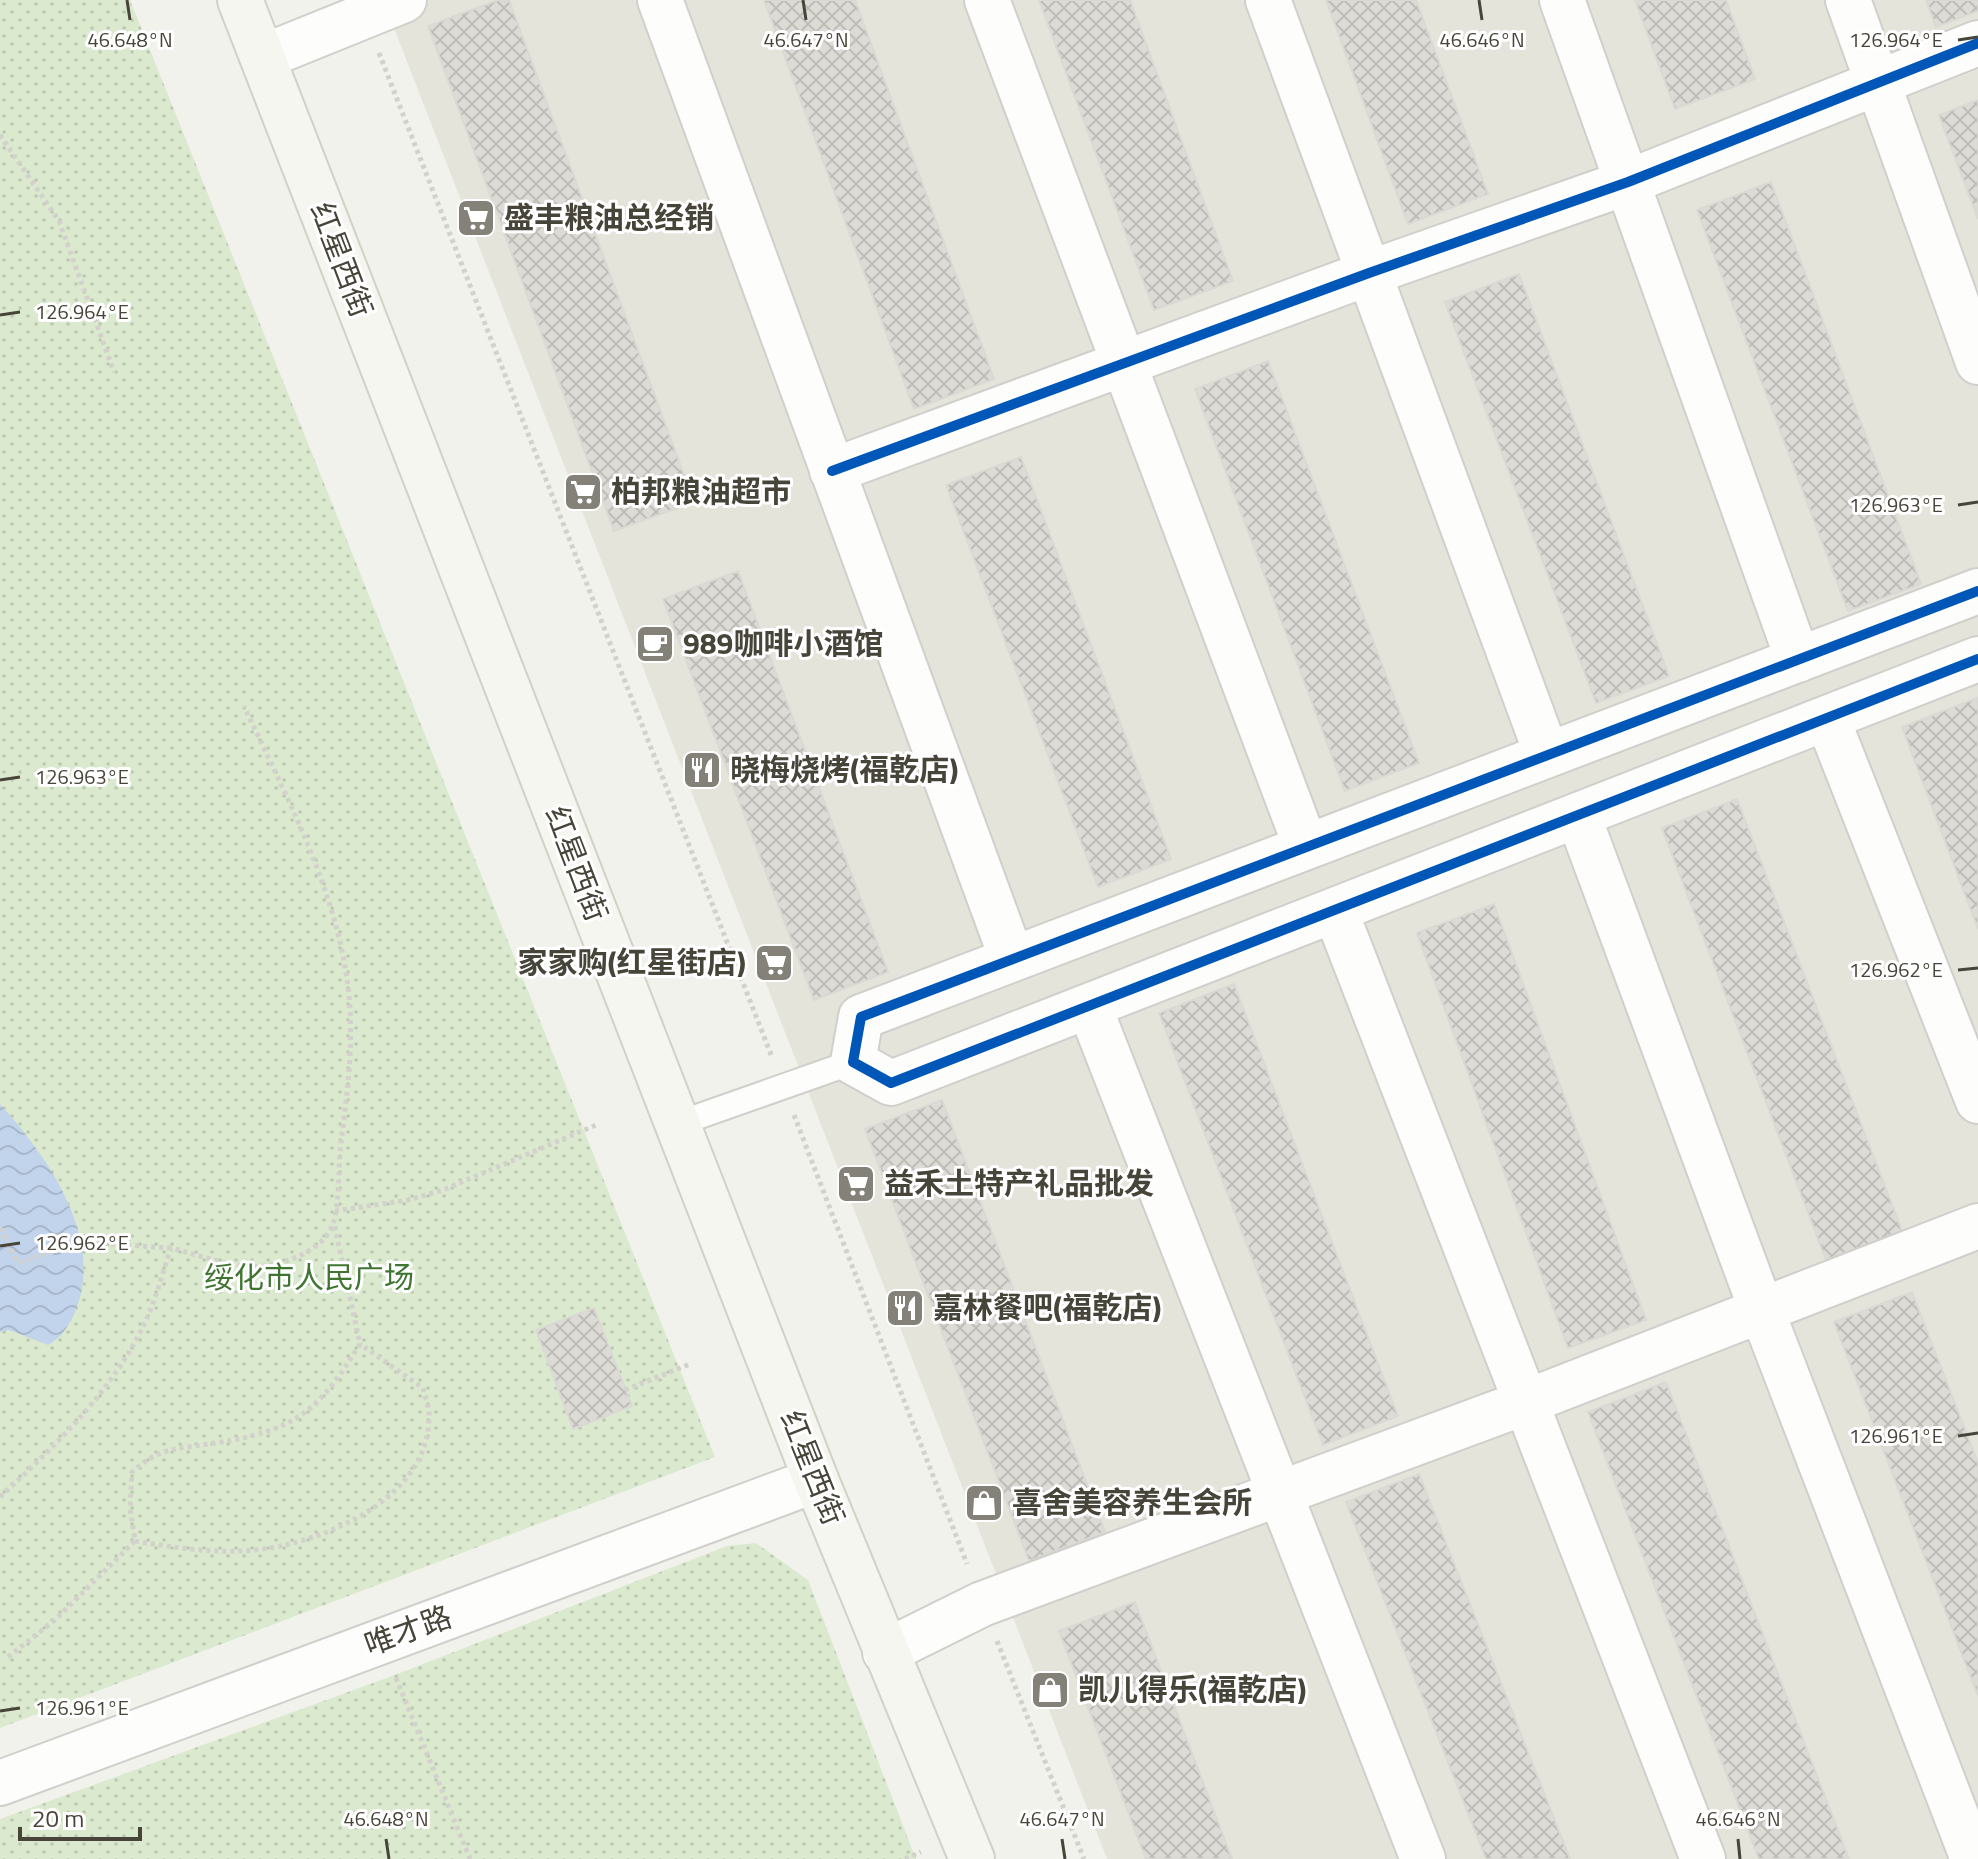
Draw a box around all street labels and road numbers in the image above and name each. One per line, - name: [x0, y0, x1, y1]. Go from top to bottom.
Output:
- street label: 红星西街: [299, 195, 385, 324]
- street label: 红星西街: [534, 799, 620, 928]
- street label: 红星西街: [769, 1403, 857, 1532]
- street label: 唯才路: [358, 1593, 458, 1667]

